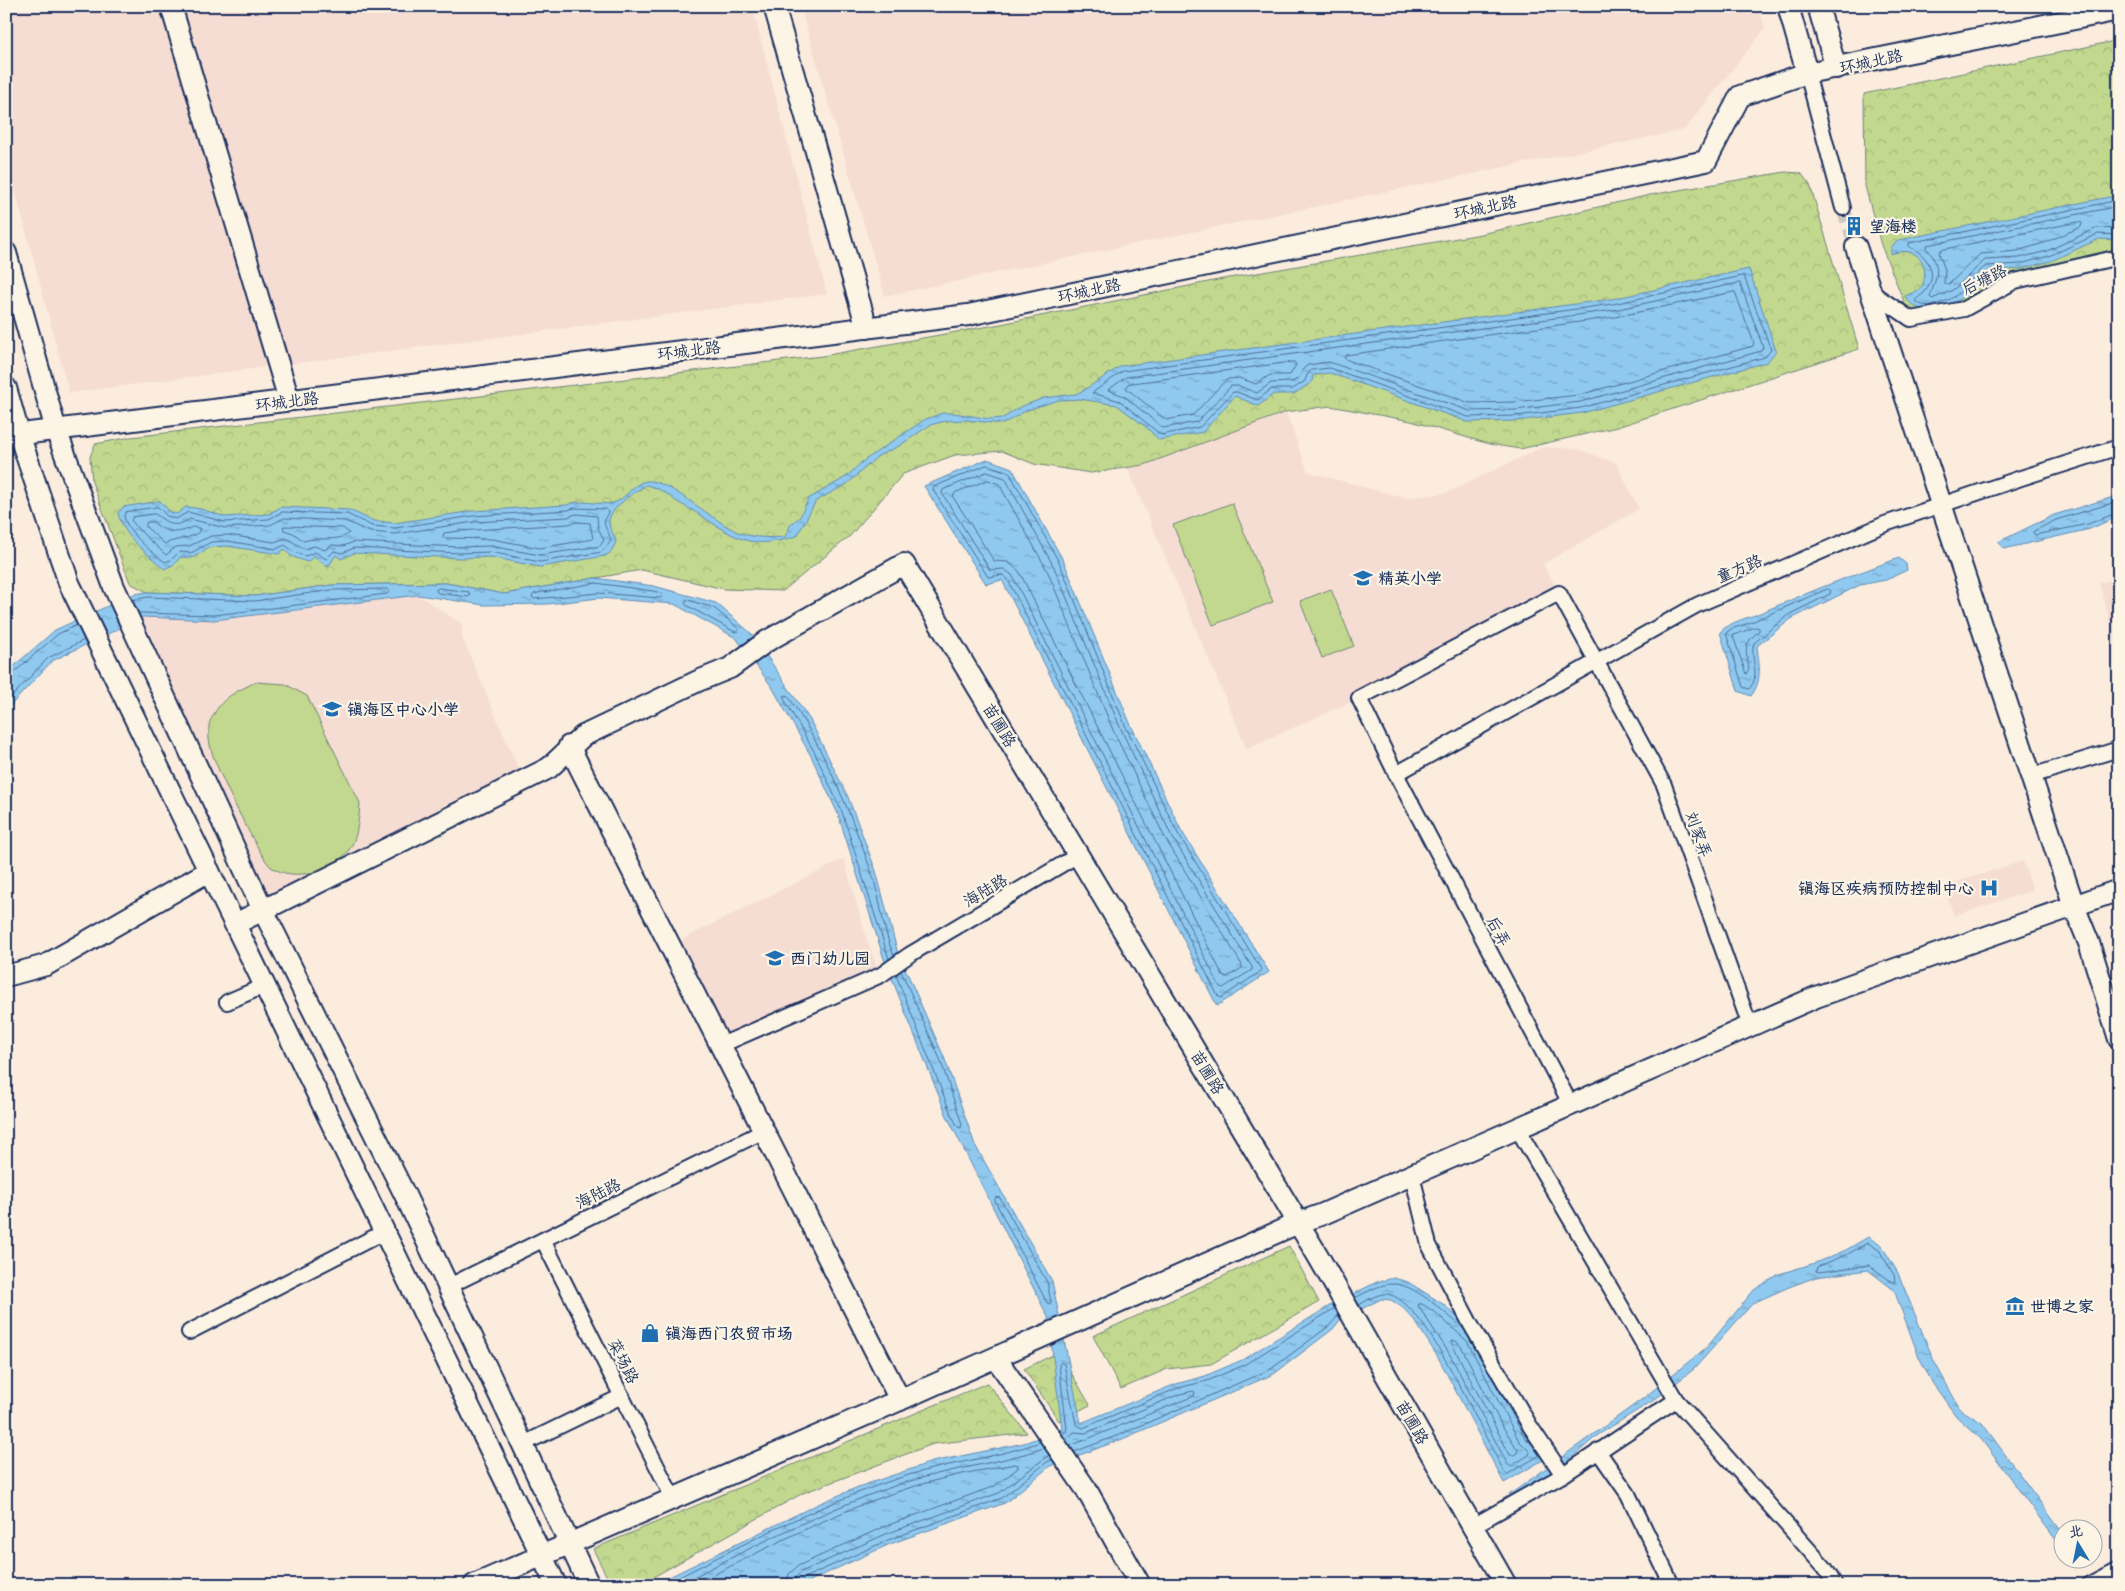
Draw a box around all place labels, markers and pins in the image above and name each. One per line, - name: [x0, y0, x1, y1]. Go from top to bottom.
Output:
- place label: 望海楼: [1869, 212, 1917, 241]
- building icon: 望海楼: [1843, 215, 1865, 237]
- place label: 精英小学: [1378, 564, 1442, 593]
- school or university icon: 精英小学: [1352, 567, 1374, 589]
- place label: 镇海区中心小学: [347, 695, 459, 724]
- school or university icon: 镇海区中心小学: [321, 698, 343, 720]
- place label: 镇海区疾病预防控制中心: [1798, 874, 1974, 903]
- hospital icon: 镇海区疾病预防控制中心: [1978, 877, 2000, 899]
- place label: 西门幼儿园: [790, 944, 870, 973]
- school or university icon: 西门幼儿园: [764, 947, 786, 969]
- place label: 世博之家: [2030, 1292, 2094, 1321]
- museum icon: 世博之家: [2004, 1295, 2026, 1317]
- place label: 镇海西门农贸市场: [665, 1319, 793, 1348]
- shop icon: 镇海西门农贸市场: [639, 1322, 661, 1344]

